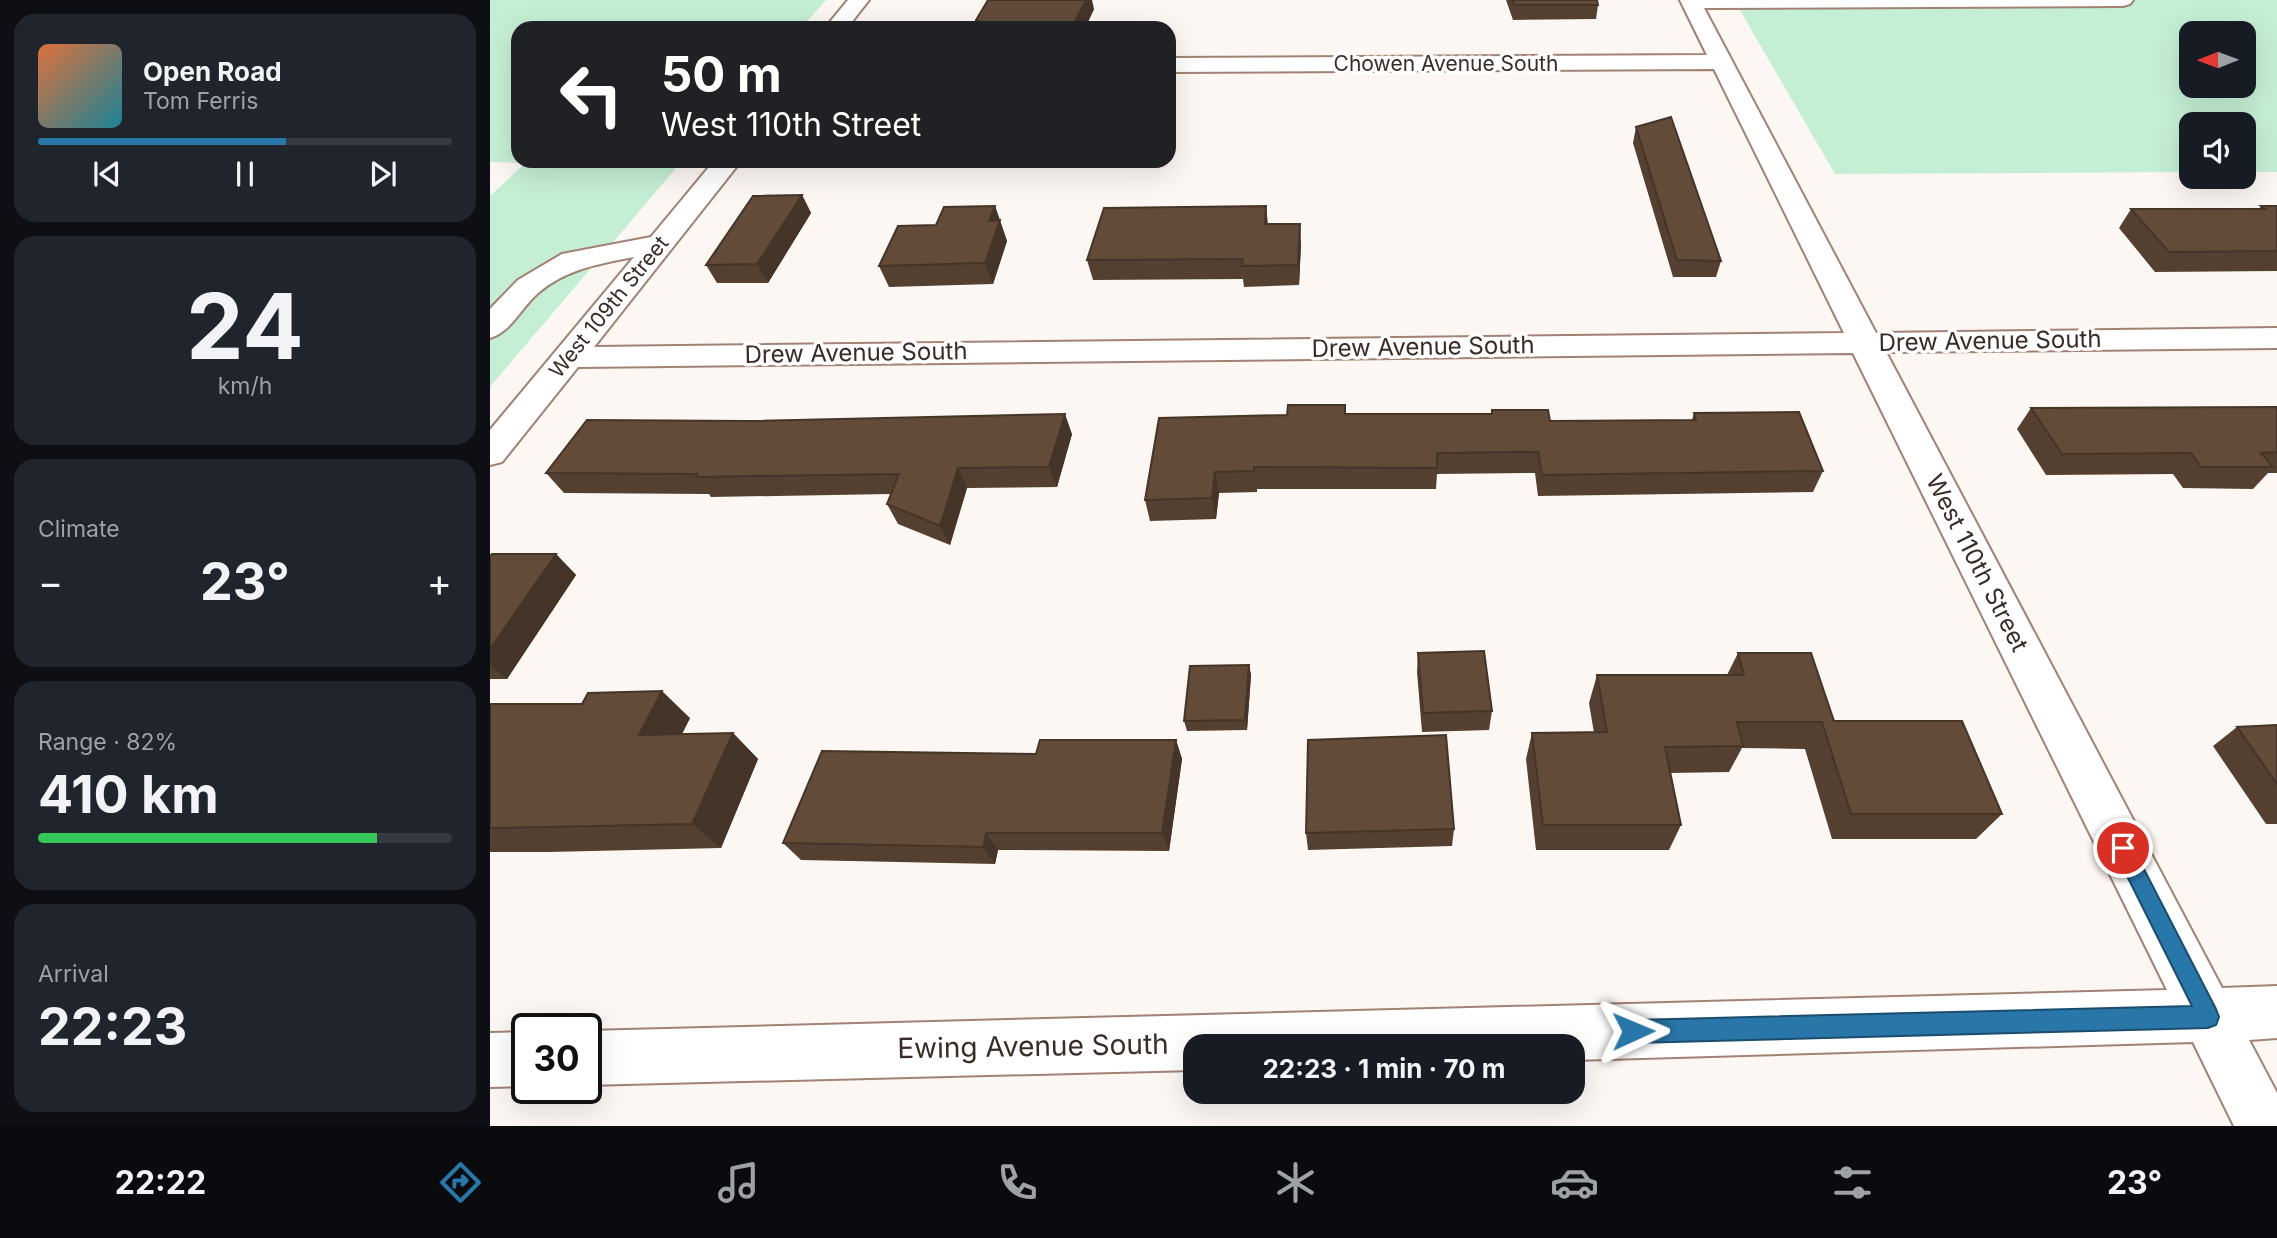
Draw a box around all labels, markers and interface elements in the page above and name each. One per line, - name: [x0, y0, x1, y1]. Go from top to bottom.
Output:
- north arrow: [2179, 21, 2256, 98]
- map controls: [2179, 21, 2256, 189]
- text: 50 m: [661, 45, 782, 104]
- icon: left: [546, 49, 637, 140]
- street label: Chowen Avenue South: [1334, 51, 1558, 76]
- text: Open Road: [143, 56, 282, 87]
- text: Tom Ferris: [143, 87, 258, 115]
- text: West 110th Street: [661, 105, 921, 144]
- button: sound: [2179, 112, 2256, 189]
- icon: previous: [88, 155, 126, 193]
- icon: pause: [226, 155, 264, 193]
- icon: next: [364, 155, 402, 193]
- street label: West 109th Street: [544, 231, 674, 383]
- text: 24: [186, 271, 304, 381]
- street label: Drew Avenue South: [1878, 324, 2102, 357]
- street label: Drew Avenue South: [1311, 330, 1535, 363]
- street label: Drew Avenue South: [744, 336, 968, 369]
- text: km/h: [218, 372, 272, 400]
- street label: West 110th Street: [1920, 469, 2035, 656]
- text: Climate: [38, 515, 120, 543]
- text: 23°: [200, 550, 290, 613]
- text: −: [38, 559, 63, 605]
- text: +: [427, 559, 452, 605]
- text: Range · 82%: [38, 728, 177, 756]
- text: 410 km: [38, 763, 219, 826]
- pin: [2093, 818, 2153, 878]
- icon: arrive: [2104, 829, 2142, 867]
- text: Arrival: [38, 960, 109, 988]
- position arrow: [1596, 994, 1670, 1068]
- text: 22:23: [38, 995, 187, 1058]
- speed limit sign: 30: [511, 1013, 602, 1104]
- street label: Ewing Avenue South: [897, 1027, 1169, 1065]
- text: 22:23 · 1 min · 70 m: [1262, 1053, 1506, 1084]
- icon: directions: [436, 1158, 485, 1207]
- icon: music: [714, 1158, 763, 1207]
- icon: phone: [993, 1158, 1042, 1207]
- icon: climate: [1271, 1158, 1320, 1207]
- icon: car: [1550, 1158, 1599, 1207]
- icon: filters: [1828, 1158, 1877, 1207]
- text: 22:22: [115, 1163, 206, 1202]
- text: 23°: [2107, 1163, 2162, 1202]

